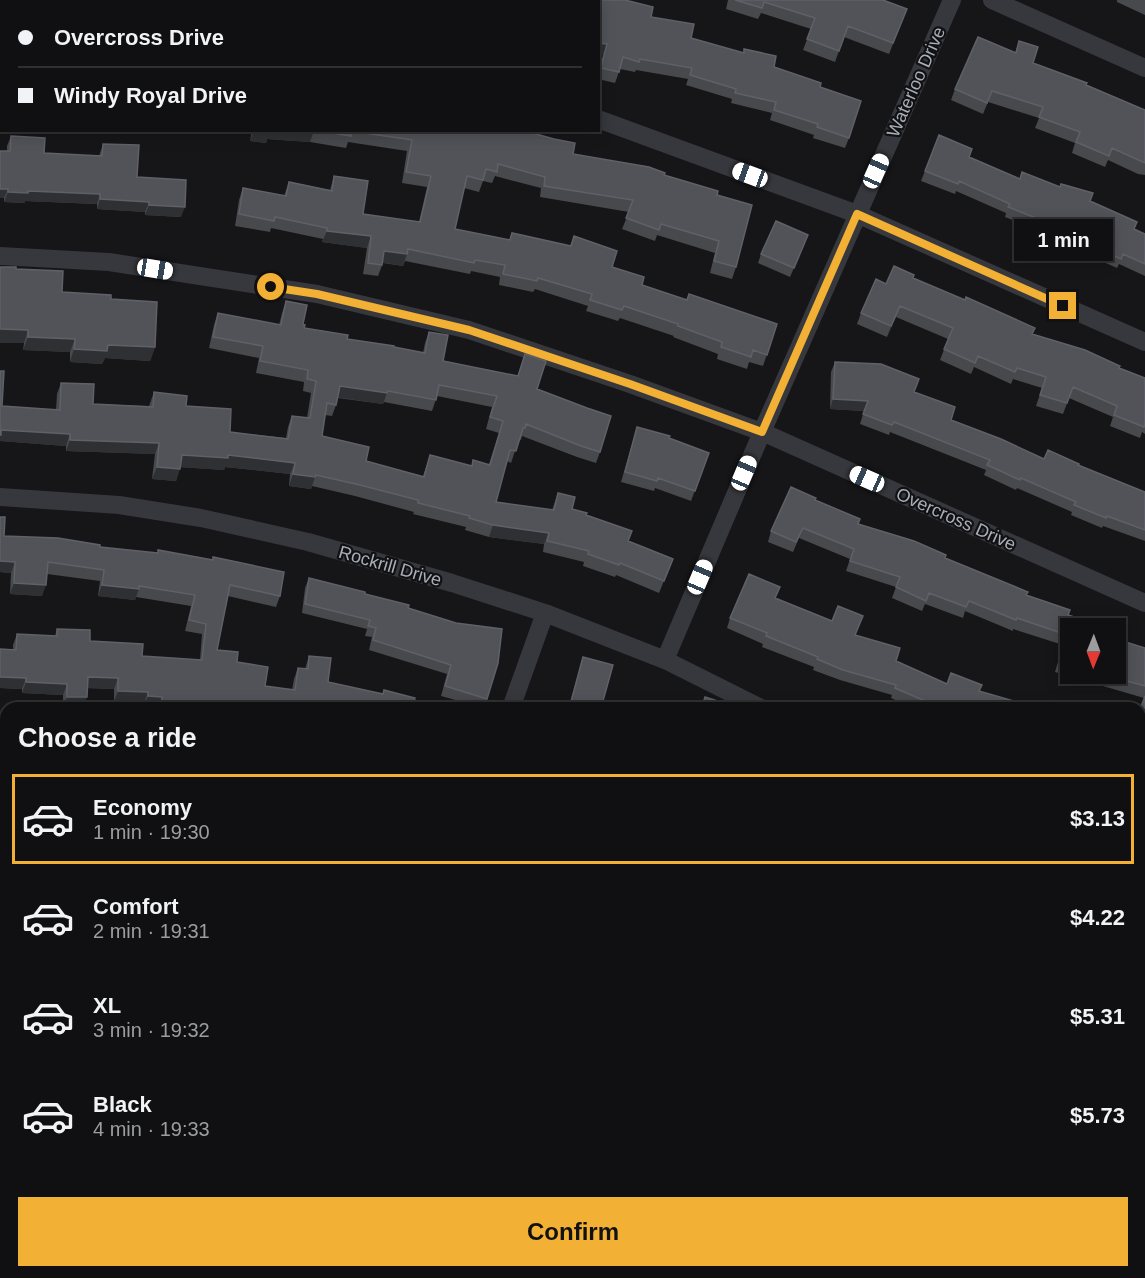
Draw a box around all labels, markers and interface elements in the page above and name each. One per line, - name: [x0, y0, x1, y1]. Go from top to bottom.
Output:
- street label: Waterloo Drive: [883, 24, 949, 140]
- text: Overcross Drive: [54, 25, 224, 50]
- text: Windy Royal Drive: [54, 83, 247, 108]
- car: [860, 151, 892, 191]
- car: [730, 160, 770, 190]
- callout: 1 min: [1014, 219, 1112, 261]
- text: 1 min: [1037, 229, 1090, 251]
- car: [136, 257, 174, 281]
- route start: [257, 273, 284, 300]
- route end: [1049, 292, 1076, 319]
- car: [729, 453, 759, 493]
- car: [847, 463, 887, 495]
- street label: Overcross Drive: [893, 484, 1019, 554]
- street label: Rockrill Drive: [336, 542, 444, 590]
- car: [685, 557, 715, 597]
- north arrow: [1060, 618, 1126, 684]
- map controls: [1060, 618, 1126, 684]
- text: Choose a ride: [18, 723, 197, 753]
- icon: car: [21, 792, 75, 846]
- text: Economy: [93, 795, 192, 820]
- text: $3.13: [1070, 806, 1125, 831]
- text: 1 min · 19:30: [93, 821, 210, 843]
- icon: car: [21, 891, 75, 945]
- text: Comfort: [93, 894, 179, 919]
- text: $4.22: [1070, 905, 1125, 930]
- text: 2 min · 19:31: [93, 920, 210, 942]
- icon: car: [21, 990, 75, 1044]
- text: XL: [93, 993, 121, 1018]
- text: $5.31: [1070, 1004, 1125, 1029]
- text: 3 min · 19:32: [93, 1019, 210, 1041]
- icon: car: [21, 1089, 75, 1143]
- text: Black: [93, 1092, 152, 1117]
- text: $5.73: [1070, 1103, 1125, 1128]
- text: 4 min · 19:33: [93, 1118, 210, 1140]
- button: Confirm: [18, 1197, 1128, 1266]

